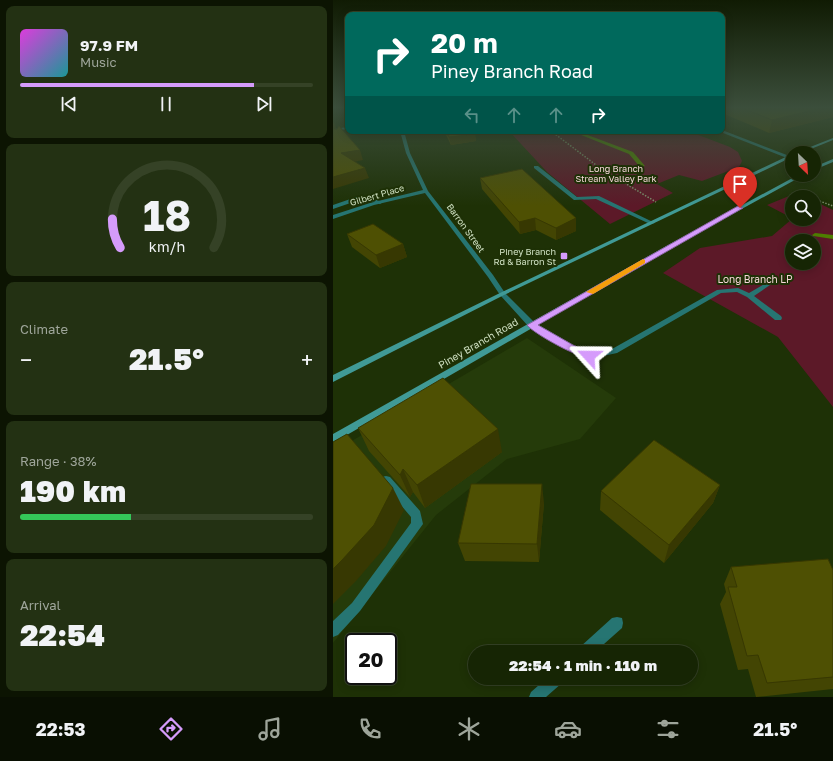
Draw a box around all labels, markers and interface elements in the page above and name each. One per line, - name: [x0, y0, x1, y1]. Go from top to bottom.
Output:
- text: 20 m: [431, 26, 498, 59]
- icon: right: [365, 28, 417, 80]
- text: 97.9 FM: [80, 36, 138, 54]
- text: Music: [80, 54, 117, 70]
- text: Piney Branch Road: [431, 60, 593, 82]
- icon: previous: [58, 93, 80, 115]
- icon: pause: [155, 93, 177, 115]
- icon: next: [253, 93, 275, 115]
- icon: left: [461, 104, 483, 126]
- icon: ahead: [503, 104, 525, 126]
- icon: ahead: [545, 104, 567, 126]
- icon: right: [587, 104, 609, 126]
- north arrow: [785, 146, 821, 182]
- map controls: [785, 146, 821, 270]
- park label: Long Branch Stream Valley Park: [575, 163, 657, 184]
- pin: [723, 167, 757, 208]
- icon: arrive: [729, 173, 751, 195]
- street label: Gilbert Place: [349, 182, 405, 208]
- text: 18: [142, 190, 191, 240]
- button: search: [785, 190, 821, 226]
- street label: Barron Street: [445, 201, 488, 255]
- button: layers: [785, 234, 821, 270]
- text: km/h: [148, 238, 185, 255]
- place label: Piney Branch Rd & Barron St: [493, 246, 556, 267]
- marker: Piney Branch Rd & Barron St: [559, 251, 569, 261]
- park label: Long Branch LP: [717, 273, 793, 285]
- street label: Piney Branch Road: [436, 315, 520, 371]
- text: Climate: [20, 321, 68, 337]
- position arrow: [568, 335, 610, 377]
- text: 21.5°: [129, 341, 204, 377]
- text: −: [20, 346, 32, 373]
- text: +: [301, 346, 313, 373]
- text: Range · 38%: [20, 453, 96, 469]
- text: 190 km: [20, 473, 126, 509]
- text: Arrival: [20, 597, 61, 613]
- text: 22:54: [20, 617, 105, 653]
- speed limit sign: 20: [345, 633, 397, 685]
- text: 22:54 · 1 min · 110 m: [509, 656, 657, 674]
- icon: directions: [157, 715, 185, 743]
- icon: music: [256, 715, 284, 743]
- icon: phone: [356, 715, 384, 743]
- icon: climate: [455, 715, 483, 743]
- icon: car: [554, 715, 582, 743]
- icon: filters: [654, 715, 682, 743]
- text: 22:53: [36, 718, 85, 740]
- text: 21.5°: [753, 718, 797, 740]

